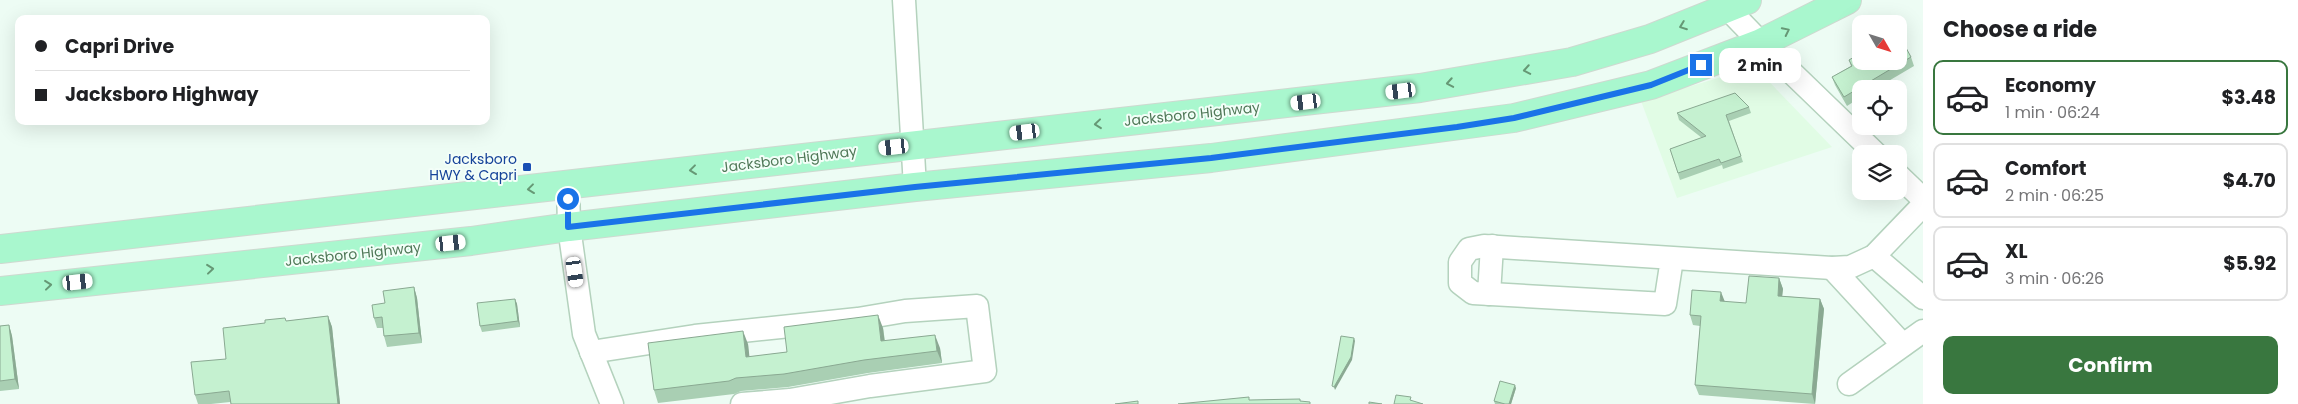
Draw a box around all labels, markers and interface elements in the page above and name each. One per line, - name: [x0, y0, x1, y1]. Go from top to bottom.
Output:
- text: Choose a ride: [1943, 14, 2097, 45]
- north arrow: [1852, 15, 1908, 70]
- map controls: [1852, 15, 1907, 200]
- one-way arrow: [1679, 20, 1688, 30]
- one-way arrow: [1781, 27, 1790, 37]
- text: Capri Drive: [65, 33, 174, 60]
- callout: 2 min: [1718, 48, 1801, 82]
- route end: [1690, 54, 1712, 76]
- text: 2 min: [1738, 54, 1782, 77]
- one-way arrow: [1522, 64, 1531, 74]
- text: Economy: [2005, 72, 2096, 99]
- icon: car: [1945, 75, 1990, 120]
- one-way arrow: [1446, 78, 1455, 88]
- button: locate: [1852, 80, 1907, 135]
- text: Jacksboro Highway: [65, 81, 259, 108]
- car: [1385, 82, 1416, 100]
- text: $3.48: [2221, 84, 2276, 111]
- car: [1290, 93, 1321, 111]
- street label: Jacksboro Highway: [1123, 97, 1261, 131]
- text: 1 min · 06:24: [2005, 101, 2100, 124]
- one-way arrow: [1093, 118, 1101, 129]
- car: [1009, 123, 1040, 141]
- car: [878, 138, 909, 156]
- street label: Jacksboro Highway: [720, 141, 858, 177]
- button: layers: [1852, 145, 1907, 200]
- place label: Jacksboro HWY & Capri: [429, 149, 517, 185]
- text: Comfort: [2005, 155, 2087, 182]
- icon: car: [1945, 158, 1990, 203]
- marker: Jacksboro HWY & Capri: [521, 161, 533, 173]
- one-way arrow: [688, 164, 696, 175]
- text: $4.70: [2223, 167, 2276, 194]
- one-way arrow: [527, 183, 535, 194]
- text: 2 min · 06:25: [2005, 184, 2104, 207]
- route start: [557, 188, 579, 210]
- car: [435, 234, 466, 252]
- street label: Jacksboro Highway: [284, 237, 422, 271]
- text: XL: [2005, 238, 2028, 265]
- icon: car: [1945, 241, 1990, 286]
- text: $5.92: [2223, 250, 2276, 277]
- car: [565, 256, 584, 288]
- one-way arrow: [206, 263, 214, 274]
- text: 3 min · 06:26: [2005, 267, 2104, 290]
- car: [62, 273, 93, 291]
- one-way arrow: [45, 280, 53, 291]
- button: Confirm: [1943, 336, 2278, 394]

